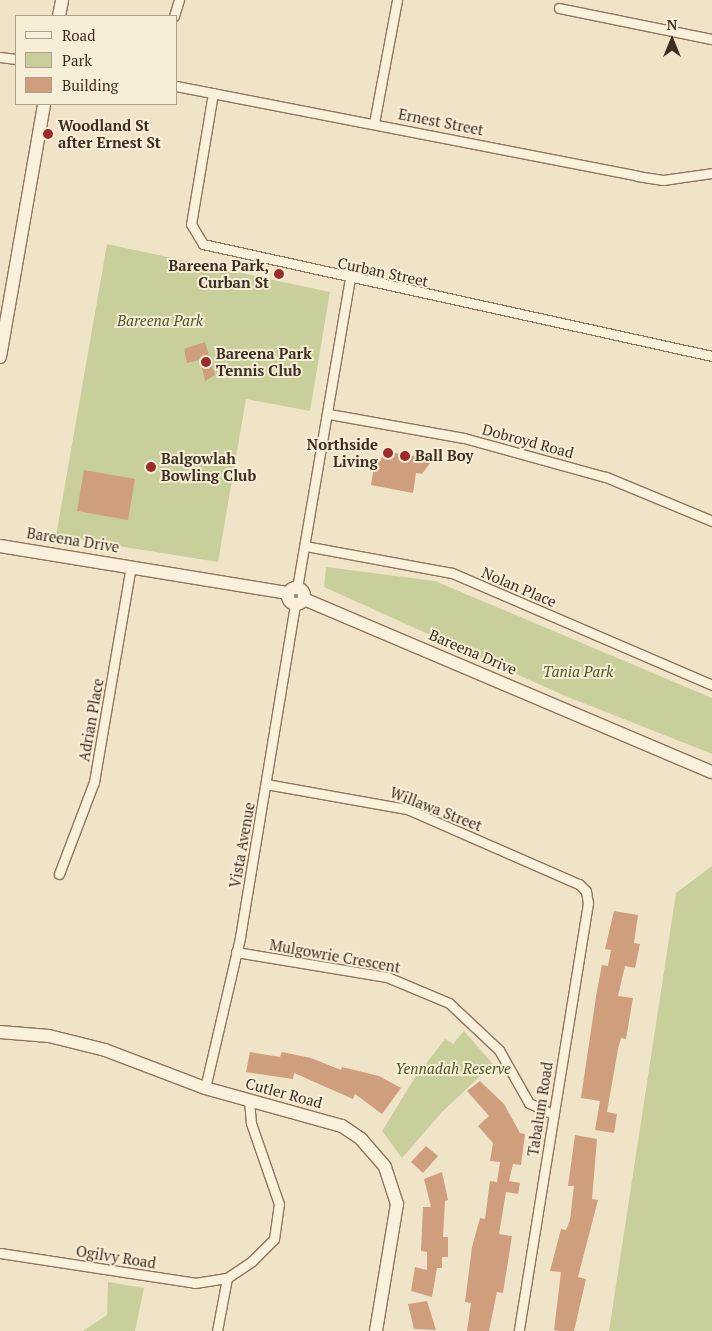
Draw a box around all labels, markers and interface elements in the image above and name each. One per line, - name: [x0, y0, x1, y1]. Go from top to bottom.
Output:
- legend: [15, 15, 178, 105]
- north arrow: [647, 15, 697, 65]
- text: N: [667, 15, 677, 34]
- text: Road: [62, 25, 95, 45]
- text: Park: [62, 50, 92, 70]
- text: Building: [62, 75, 119, 95]
- street label: Ernest Street: [397, 105, 485, 139]
- place label: Woodland St after Ernest St: [58, 116, 161, 151]
- marker: Woodland St after Ernest St: [42, 128, 54, 140]
- street label: Curban Street: [336, 254, 430, 290]
- place label: Bareena Park, Curban St: [169, 256, 269, 291]
- marker: Bareena Park, Curban St: [273, 268, 285, 280]
- park label: Bareena Park: [117, 312, 203, 330]
- place label: Bareena Park Tennis Club: [216, 344, 312, 379]
- marker: Bareena Park Tennis Club: [200, 356, 212, 368]
- street label: Dobroyd Road: [480, 420, 576, 462]
- place label: Northside Living: [307, 435, 378, 470]
- marker: Northside Living: [382, 447, 394, 459]
- place label: Ball Boy: [415, 447, 473, 465]
- place label: Balgowlah Bowling Club: [161, 449, 256, 484]
- marker: Ball Boy: [399, 450, 411, 462]
- marker: Balgowlah Bowling Club: [145, 461, 157, 473]
- street label: Bareena Drive: [25, 524, 121, 556]
- street label: Nolan Place: [479, 563, 559, 611]
- street label: Bareena Drive: [426, 625, 520, 679]
- park label: Tania Park: [543, 663, 613, 681]
- street label: Adrian Place: [75, 677, 107, 763]
- street label: Willawa Street: [387, 783, 485, 835]
- street label: Vista Avenue: [226, 801, 258, 889]
- street label: Mulgowrie Crescent: [268, 936, 402, 976]
- park label: Yennadah Reserve: [395, 1060, 511, 1078]
- street label: Tabalum Road: [524, 1061, 556, 1157]
- street label: Cutler Road: [244, 1074, 324, 1112]
- street label: Ogilvy Road: [75, 1242, 157, 1272]

